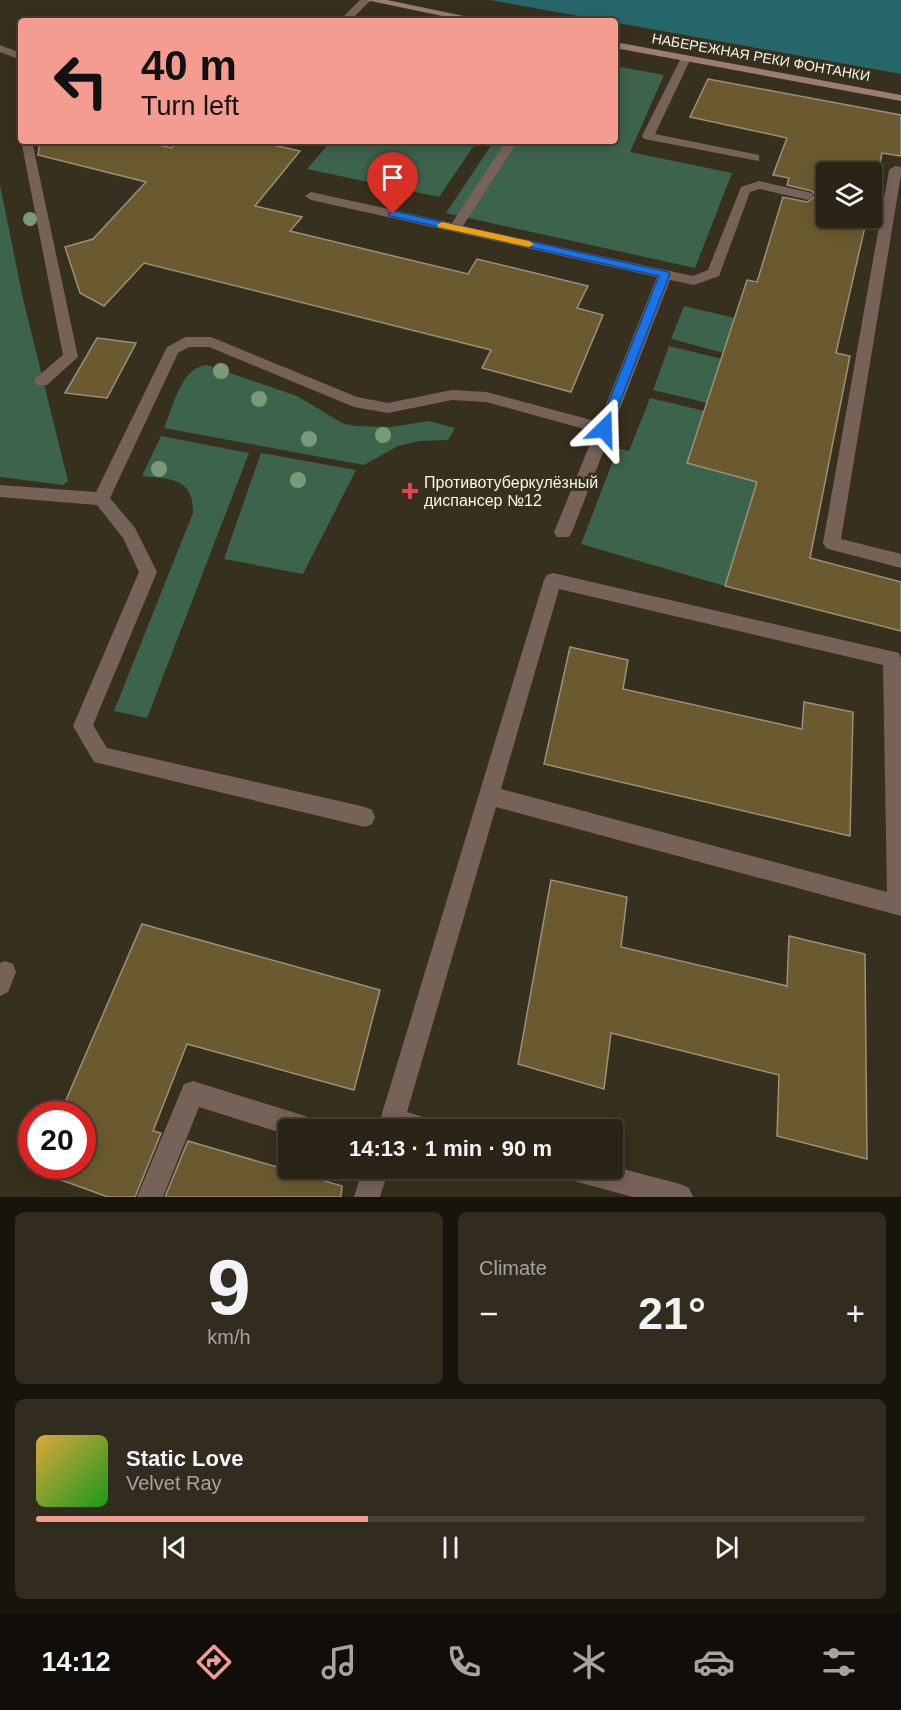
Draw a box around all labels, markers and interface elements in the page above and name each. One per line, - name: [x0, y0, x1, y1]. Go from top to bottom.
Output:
- street label: НАБЕРЕЖНАЯ РЕКИ ФОНТАНКИ: [651, 30, 871, 84]
- icon: left: [42, 42, 120, 120]
- text: 40 m: [141, 42, 237, 89]
- text: Turn left: [141, 91, 239, 121]
- pin: [367, 152, 418, 214]
- icon: arrive: [376, 161, 409, 194]
- map controls: [816, 162, 882, 228]
- button: layers: [816, 162, 882, 228]
- position arrow: [572, 397, 636, 461]
- place label: Противотуберкулёзный диспансер №12: [424, 474, 598, 509]
- marker: Противотуберкулёзный диспансер №12: [401, 482, 419, 500]
- speed limit sign: 20: [18, 1101, 96, 1179]
- text: 14:13 · 1 min · 90 m: [349, 1136, 552, 1161]
- text: 9: [207, 1243, 251, 1331]
- text: Climate: [479, 1257, 547, 1279]
- text: 21°: [638, 1288, 706, 1339]
- text: −: [479, 1295, 498, 1332]
- text: +: [846, 1295, 865, 1332]
- text: km/h: [207, 1326, 251, 1348]
- text: Static Love: [126, 1446, 243, 1471]
- text: Velvet Ray: [126, 1472, 222, 1494]
- icon: previous: [158, 1531, 191, 1564]
- icon: pause: [434, 1531, 467, 1564]
- icon: next: [710, 1531, 743, 1564]
- icon: directions: [193, 1641, 235, 1683]
- icon: music: [318, 1641, 360, 1683]
- icon: phone: [443, 1641, 485, 1683]
- icon: climate: [568, 1641, 610, 1683]
- icon: car: [693, 1641, 735, 1683]
- icon: filters: [818, 1641, 860, 1683]
- text: 14:12: [41, 1647, 110, 1677]

